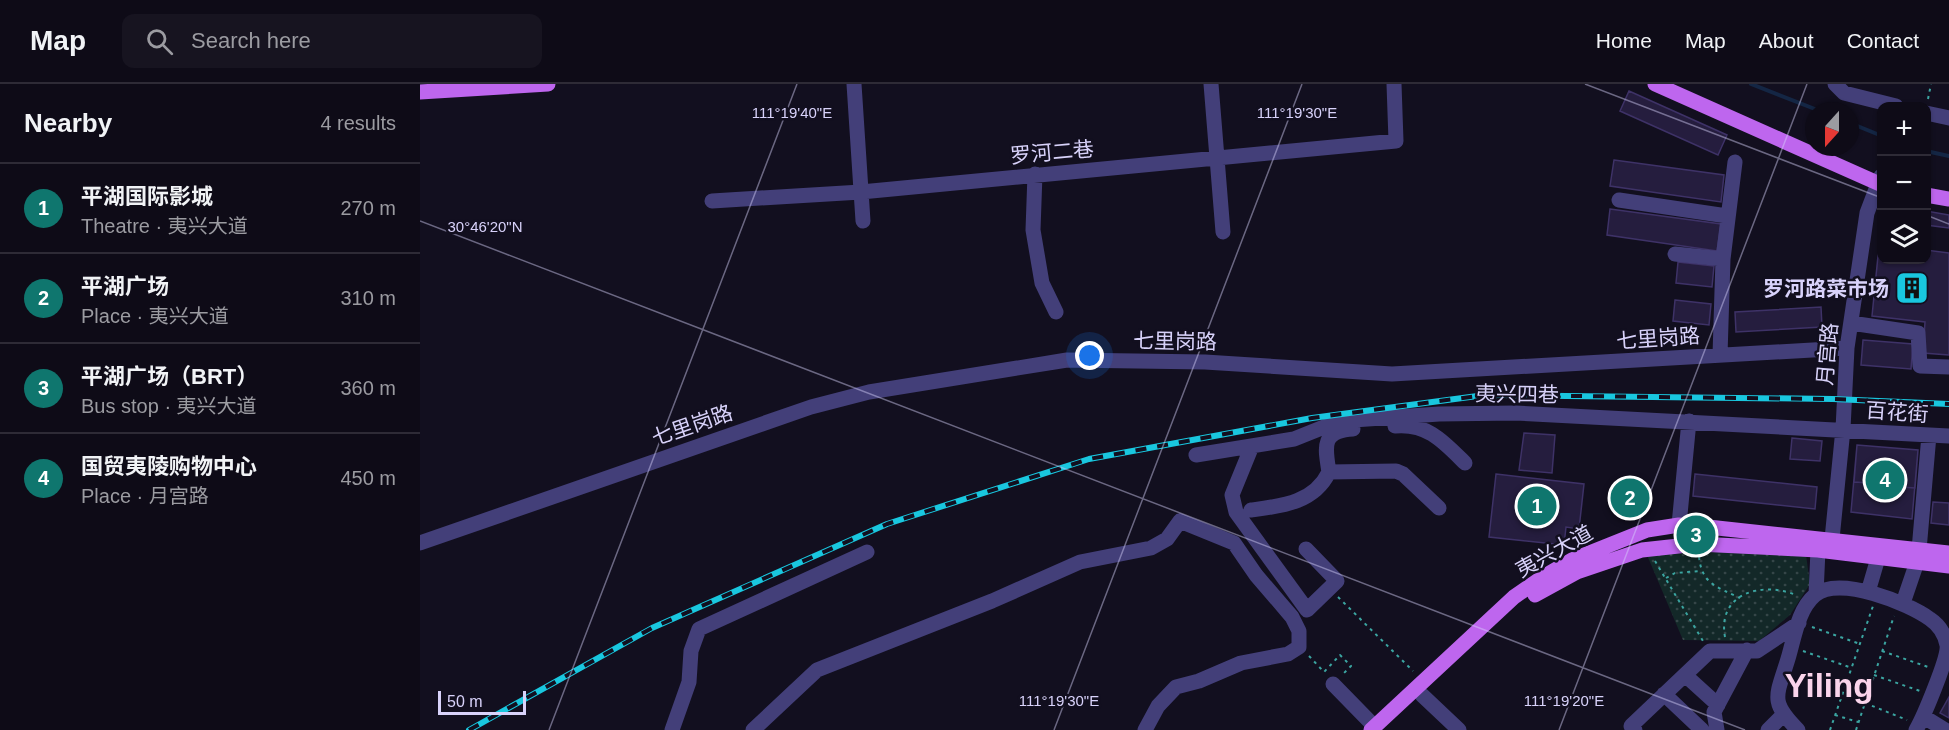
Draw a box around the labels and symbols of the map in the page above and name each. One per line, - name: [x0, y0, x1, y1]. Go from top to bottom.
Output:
- north arrow: [1805, 102, 1859, 156]
- text: 111°19'40"E: [752, 104, 832, 121]
- text: 111°19'30"E: [1257, 104, 1337, 121]
- street label: 罗河二巷: [1009, 137, 1095, 167]
- text: 30°46'20"N: [447, 218, 523, 235]
- building icon: 罗河路菜市场: [1894, 270, 1930, 306]
- place label: 罗河路菜市场: [1763, 277, 1889, 300]
- street label: 月宫路: [1813, 322, 1841, 386]
- street label: 七里岗路: [1615, 324, 1701, 352]
- street label: 七里岗路: [1133, 329, 1217, 353]
- your location: [1075, 341, 1104, 370]
- street label: 夷兴四巷: [1475, 382, 1559, 406]
- street label: 百花街: [1865, 398, 1929, 426]
- street label: 七里岗路: [649, 400, 735, 450]
- pin: 4: [1866, 458, 1904, 502]
- pin: 2: [1610, 476, 1650, 520]
- pin: 1: [1518, 484, 1556, 528]
- pin: 3: [1676, 512, 1716, 558]
- street label: 夷兴大道: [1512, 521, 1596, 581]
- district label: Yiling: [1785, 667, 1873, 704]
- scale bar: [438, 688, 526, 716]
- text: 111°19'30"E: [1019, 692, 1099, 709]
- text: 111°19'20"E: [1524, 692, 1604, 709]

